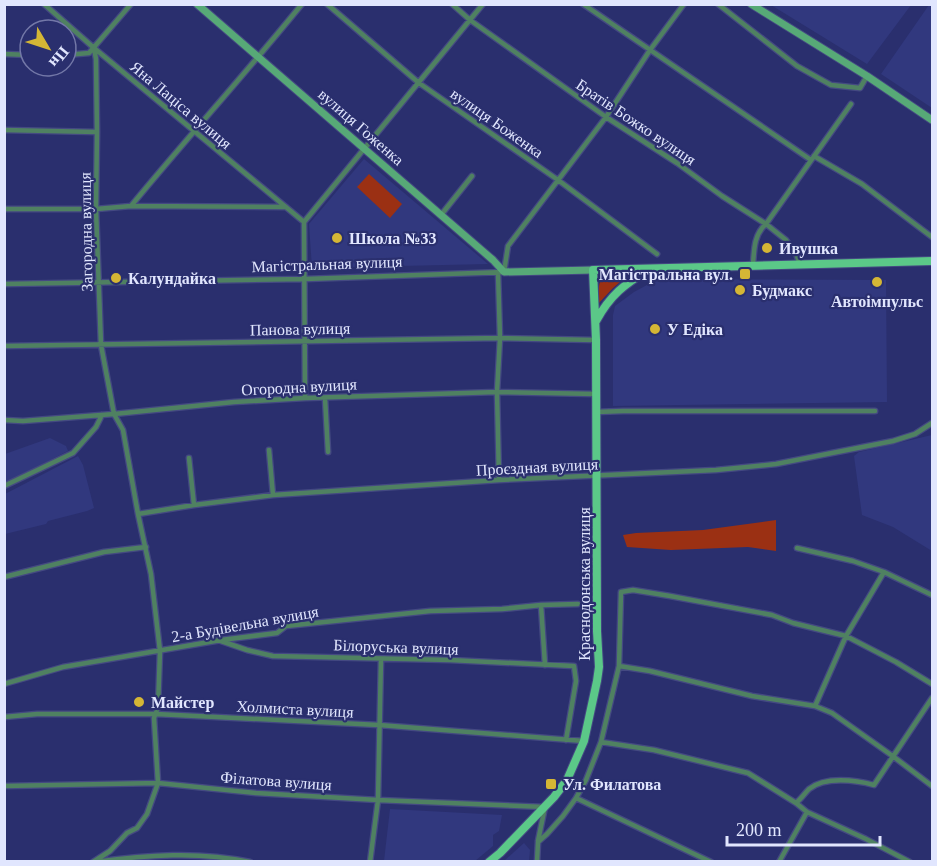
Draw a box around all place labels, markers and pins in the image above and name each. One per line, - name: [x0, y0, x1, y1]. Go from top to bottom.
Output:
- place label: Школа №33: [349, 230, 436, 247]
- marker: Школа №33: [330, 231, 344, 245]
- place label: Ивушка: [779, 240, 838, 258]
- marker: Ивушка: [760, 241, 774, 255]
- place label: Магістральна вул.: [599, 266, 733, 284]
- marker: Магістральна вул.: [738, 267, 752, 281]
- place label: Калундайка: [128, 270, 216, 288]
- marker: Калундайка: [109, 271, 123, 285]
- marker: Автоімпульс: [870, 275, 884, 289]
- place label: Будмакс: [752, 282, 812, 300]
- marker: Будмакс: [733, 283, 747, 297]
- place label: Автоімпульс: [831, 293, 923, 311]
- place label: У Едіка: [667, 321, 723, 338]
- marker: У Едіка: [648, 322, 662, 336]
- place label: Майстер: [151, 694, 214, 712]
- marker: Майстер: [132, 695, 146, 709]
- place label: Ул. Филатова: [563, 776, 661, 793]
- marker: Ул. Филатова: [544, 777, 558, 791]

